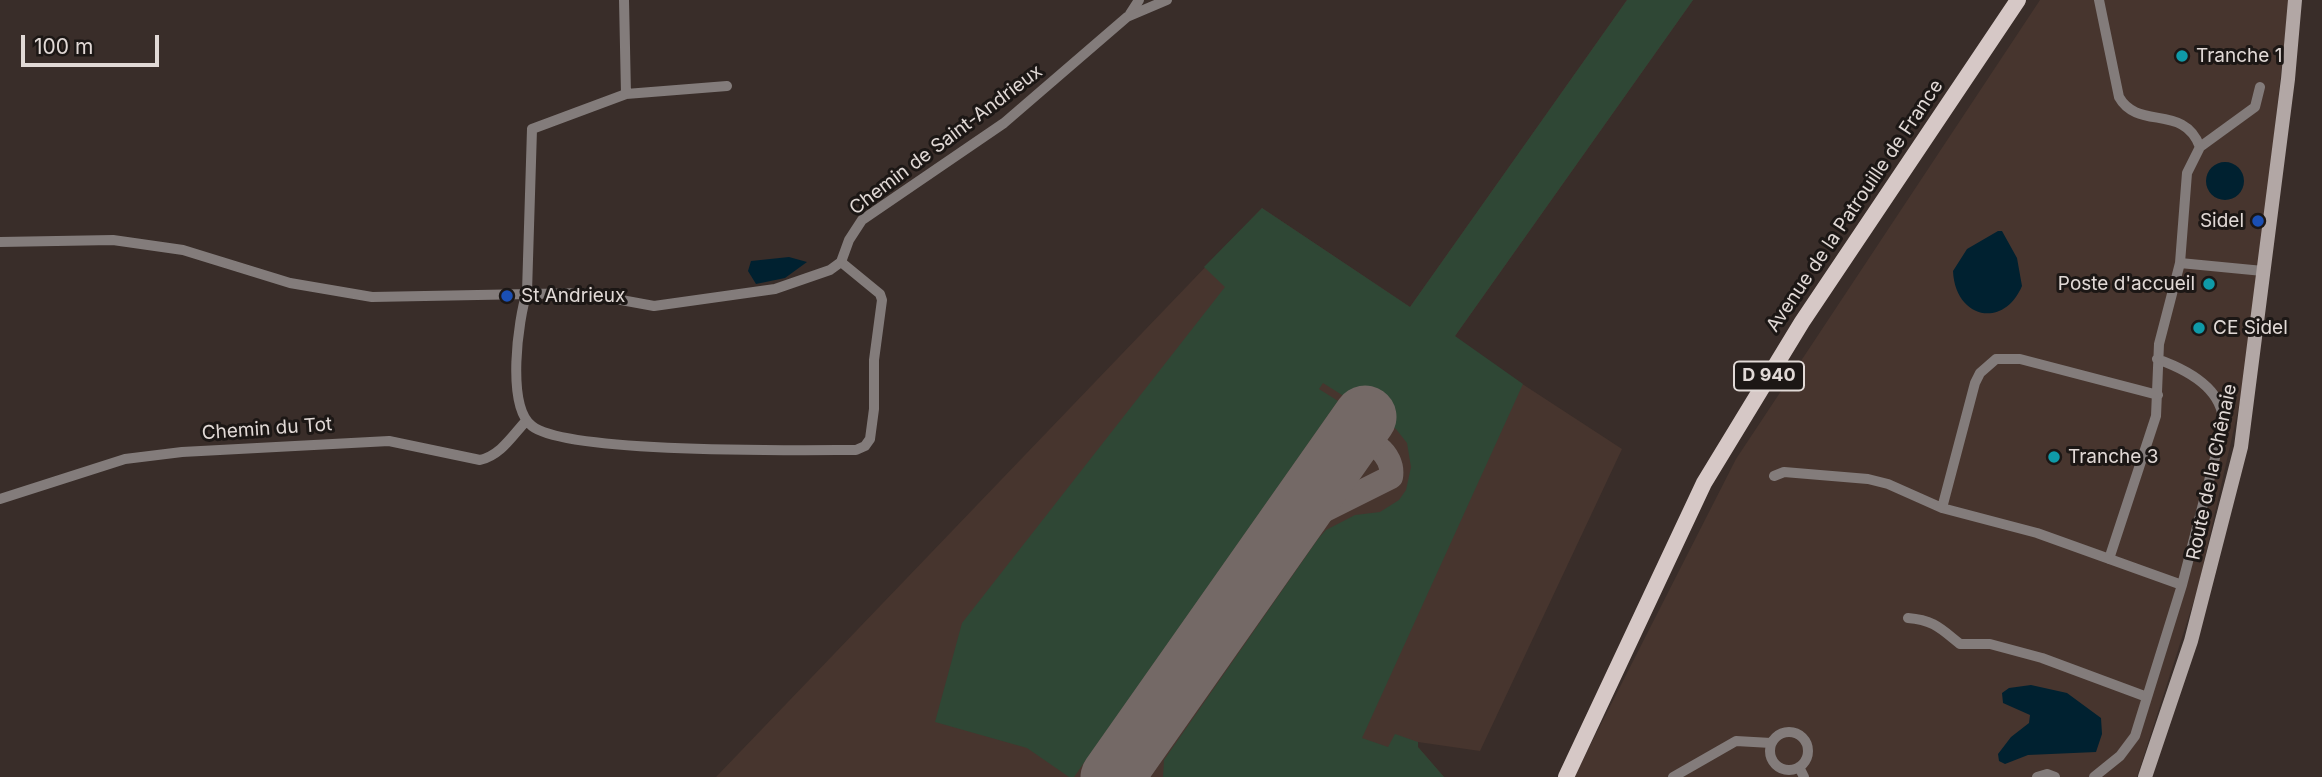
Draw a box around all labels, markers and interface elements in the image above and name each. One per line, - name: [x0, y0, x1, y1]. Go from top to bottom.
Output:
- scale bar: [24, 21, 163, 65]
- text: 100 m: [34, 34, 93, 59]
- place label: Tranche 1: [2196, 45, 2282, 67]
- marker: Tranche 1: [2174, 48, 2190, 64]
- street label: Chemin de Saint-Andrieux: [845, 60, 1047, 220]
- street label: Avenue de la Patrouille de France: [1762, 76, 1948, 336]
- place label: Sidel: [2200, 210, 2244, 232]
- marker: Sidel: [2250, 213, 2266, 229]
- place label: Poste d'accueil: [2058, 273, 2195, 295]
- marker: Poste d'accueil: [2201, 276, 2217, 292]
- place label: St Andrieux: [521, 285, 625, 307]
- marker: St Andrieux: [499, 288, 515, 304]
- place label: CE Sidel: [2213, 317, 2288, 339]
- marker: CE Sidel: [2191, 320, 2207, 336]
- road number: D 940: [1734, 362, 1804, 390]
- street label: Route de la Chênaie: [2182, 382, 2242, 562]
- street label: Chemin du Tot: [201, 413, 333, 445]
- place label: Tranche 3: [2068, 446, 2158, 468]
- marker: Tranche 3: [2046, 449, 2062, 465]

